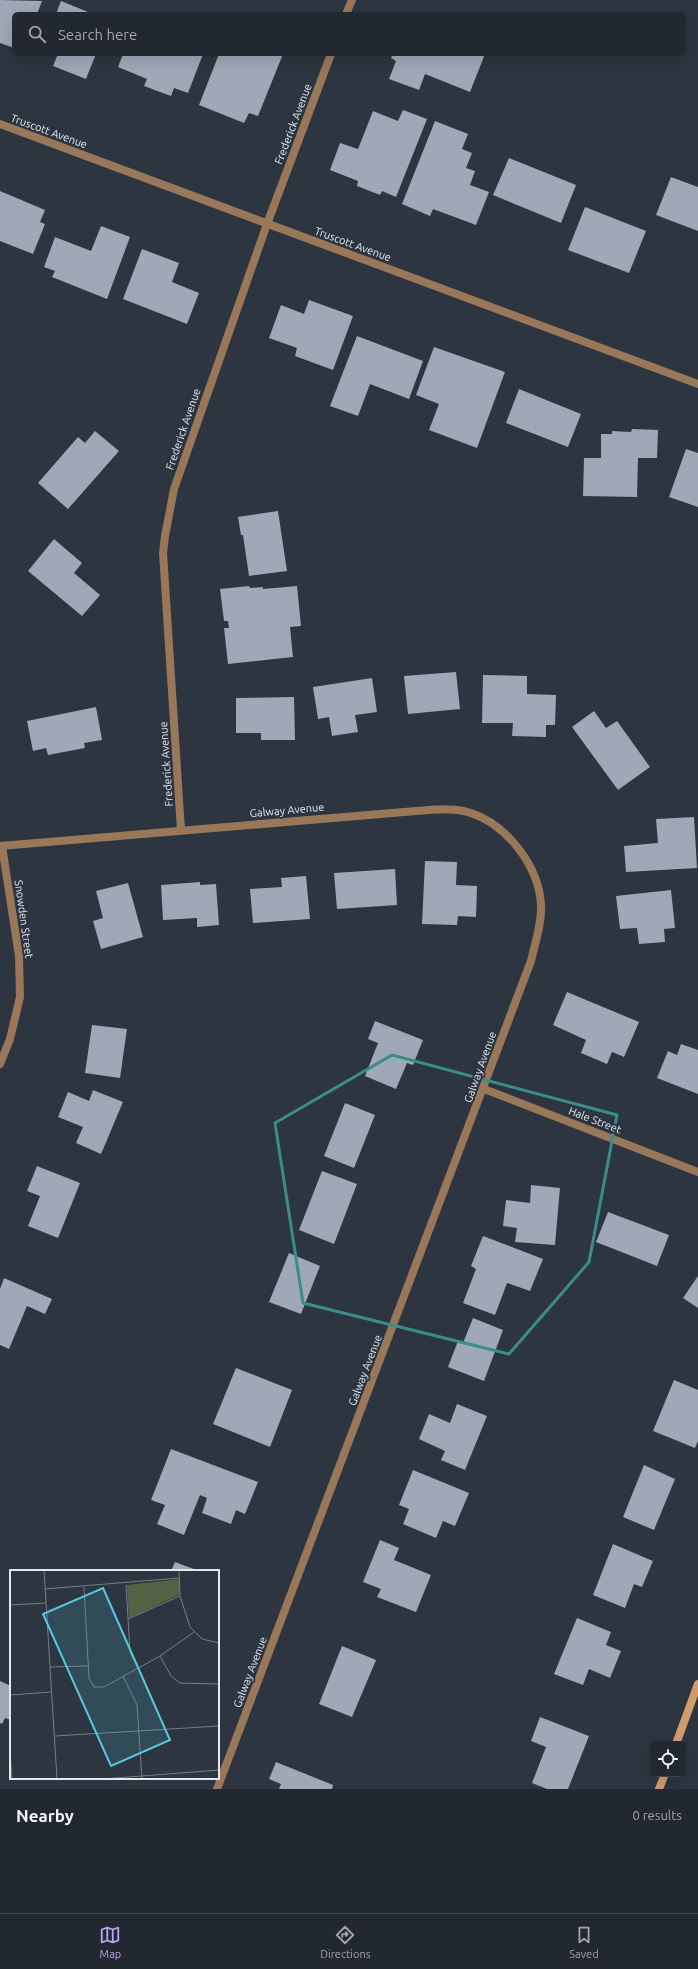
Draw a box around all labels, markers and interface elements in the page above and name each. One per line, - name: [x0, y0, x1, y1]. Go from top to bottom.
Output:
- search box: [12, 12, 686, 56]
- icon: search: [26, 23, 48, 45]
- text: Search here: [58, 26, 137, 43]
- street label: Frederick Avenue: [272, 82, 314, 166]
- street label: Truscott Avenue: [9, 112, 89, 150]
- street label: Truscott Avenue: [313, 225, 393, 263]
- street label: Frederick Avenue: [163, 387, 203, 471]
- street label: Frederick Avenue: [157, 721, 175, 807]
- street label: Galway Avenue: [249, 801, 325, 819]
- street label: Snowden Street: [13, 879, 36, 960]
- street label: Galway Avenue: [462, 1030, 498, 1104]
- street label: Hale Street: [567, 1104, 624, 1136]
- street label: Galway Avenue: [346, 1333, 384, 1407]
- inset map: [10, 1570, 219, 1779]
- street label: Galway Avenue: [231, 1635, 269, 1709]
- map controls: [650, 1741, 686, 1777]
- button: locate: [650, 1741, 686, 1777]
- text: Nearby: [16, 1806, 74, 1825]
- text: 0 results: [632, 1808, 682, 1822]
- tab: Map: [99, 1924, 121, 1960]
- tab: Directions: [320, 1924, 371, 1960]
- tab: Saved: [569, 1924, 599, 1960]

